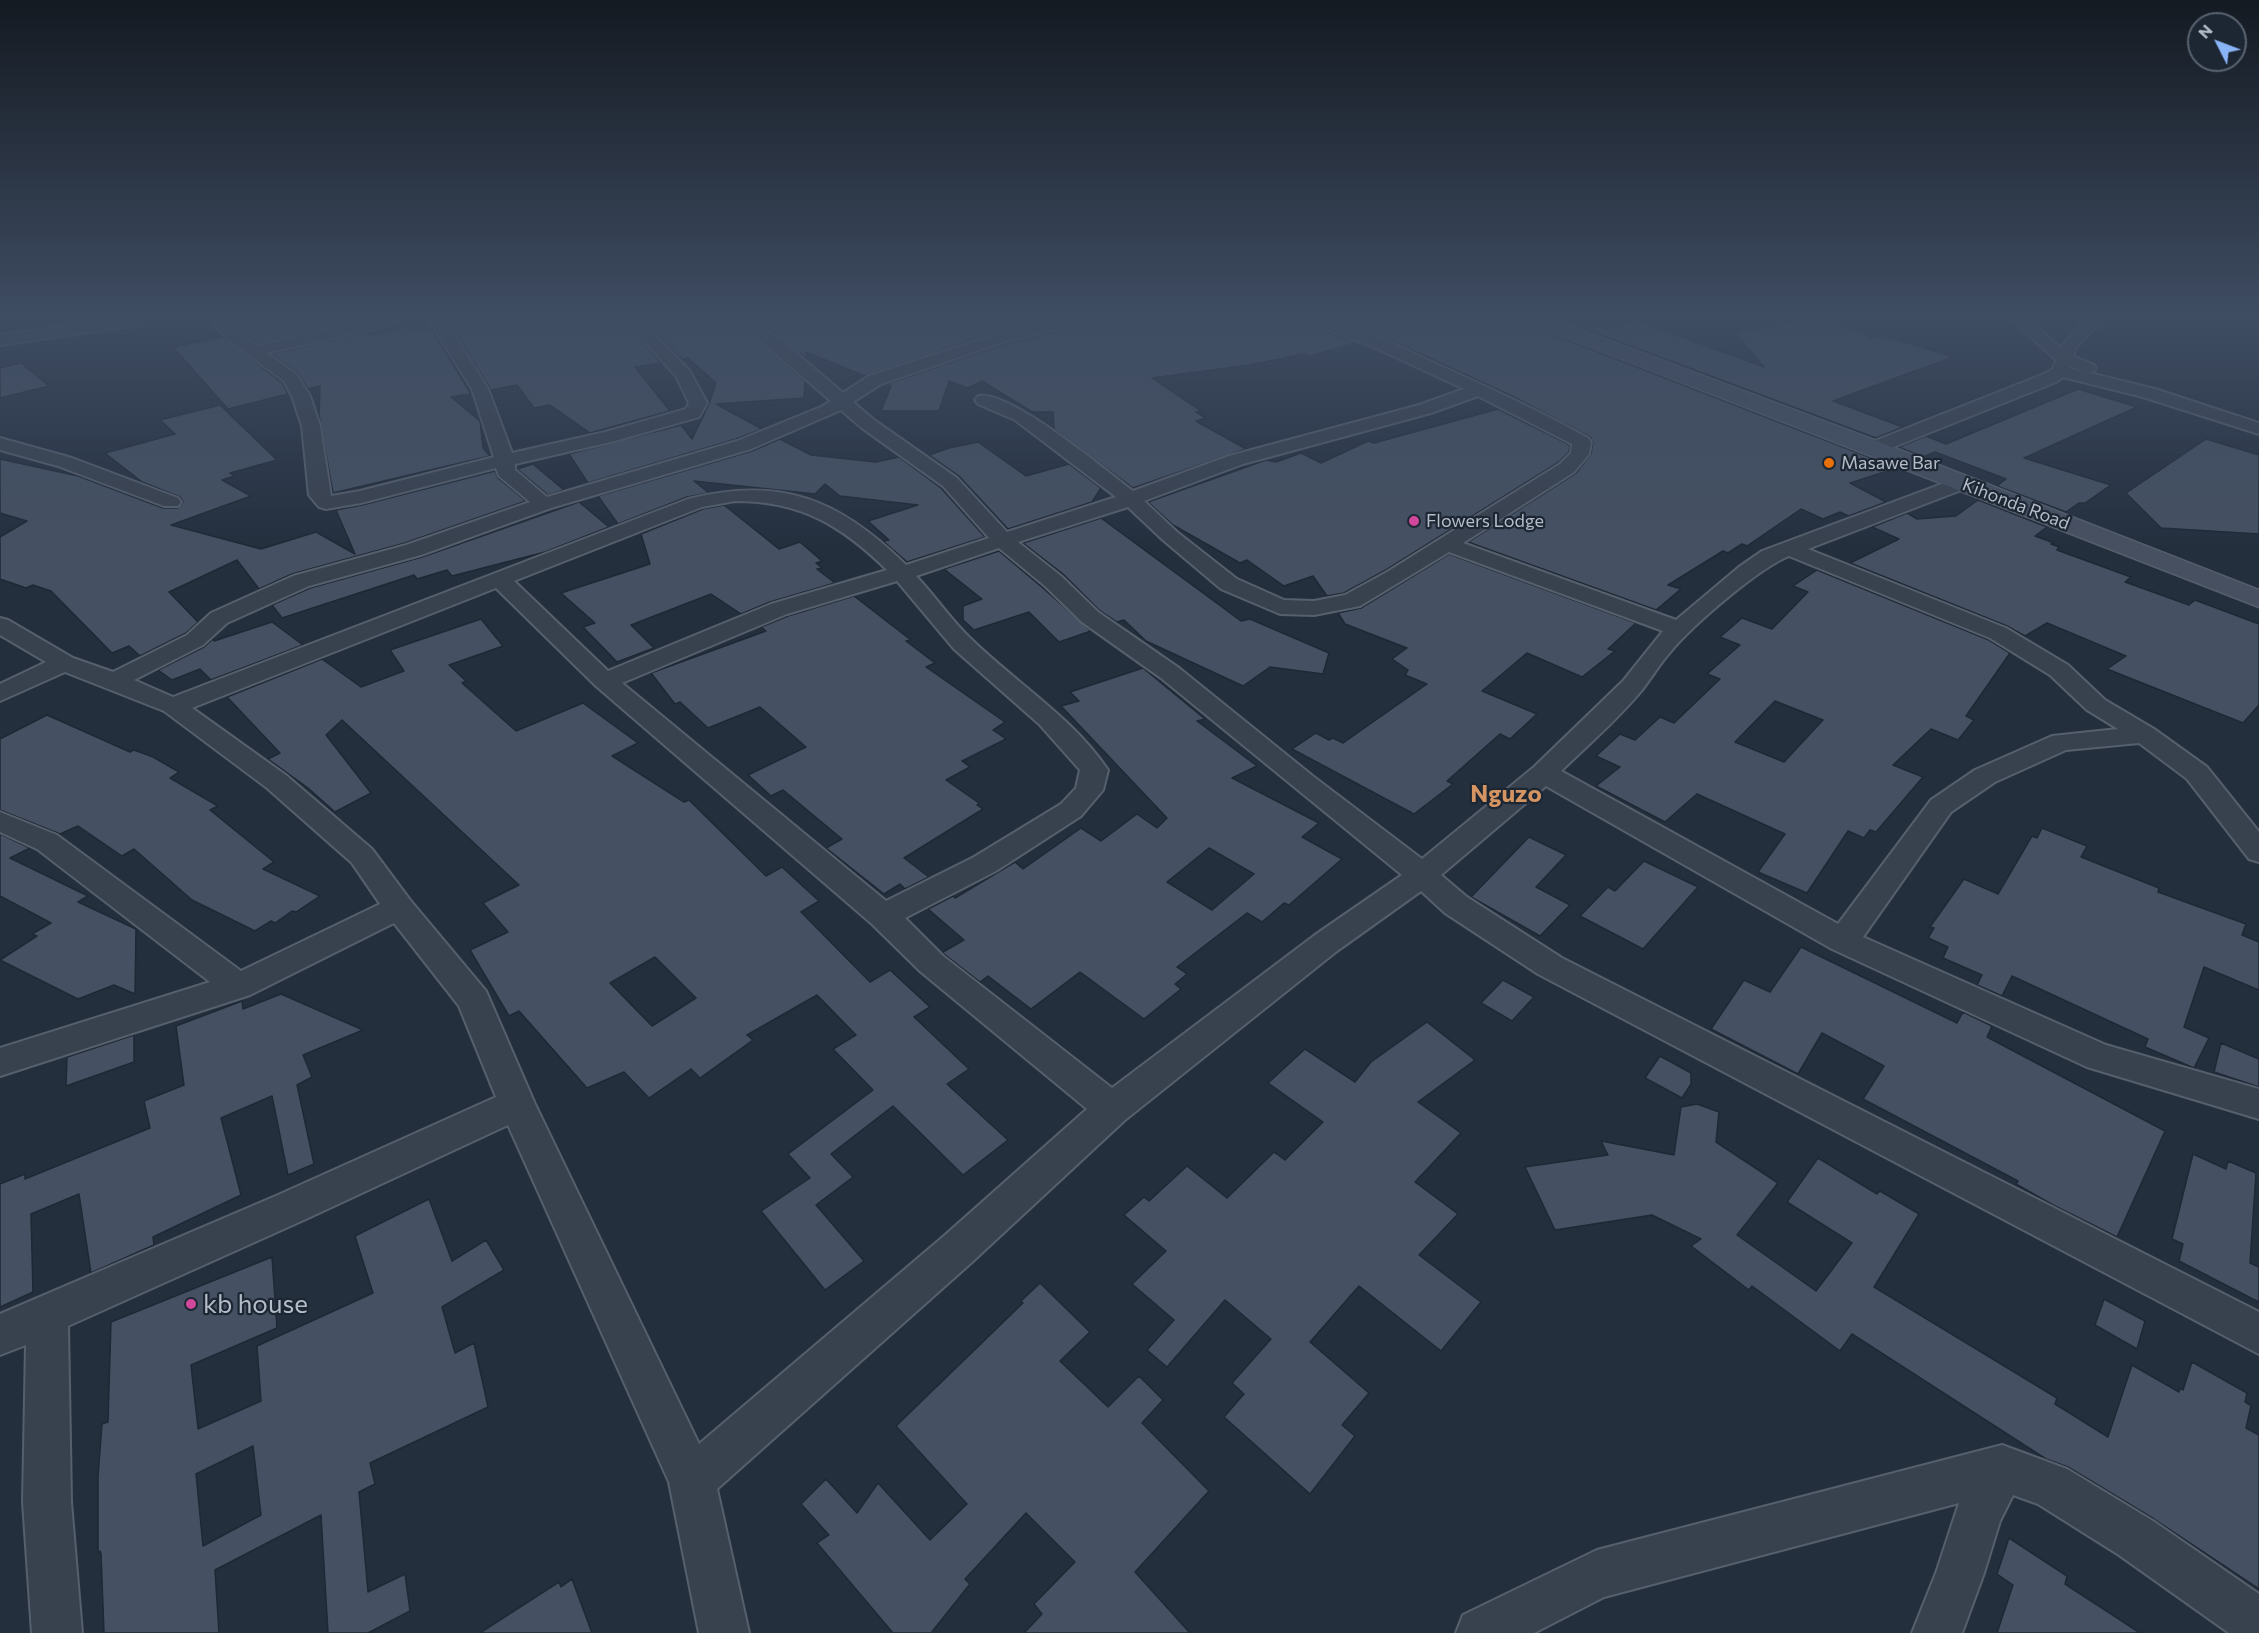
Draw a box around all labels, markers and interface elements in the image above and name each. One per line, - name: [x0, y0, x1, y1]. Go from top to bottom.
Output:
- north arrow: [2187, 12, 2247, 72]
- text: N: [2194, 20, 2216, 42]
- place label: Masawe Bar: [1841, 452, 1940, 474]
- marker: Masawe Bar: [1822, 456, 1836, 470]
- street label: Kihonda Road: [1959, 474, 2073, 534]
- place label: Flowers Lodge: [1426, 510, 1544, 532]
- marker: Flowers Lodge: [1407, 514, 1421, 528]
- district label: Nguzo: [1470, 780, 1542, 808]
- place label: kb house: [203, 1288, 308, 1320]
- marker: kb house: [184, 1297, 198, 1311]

